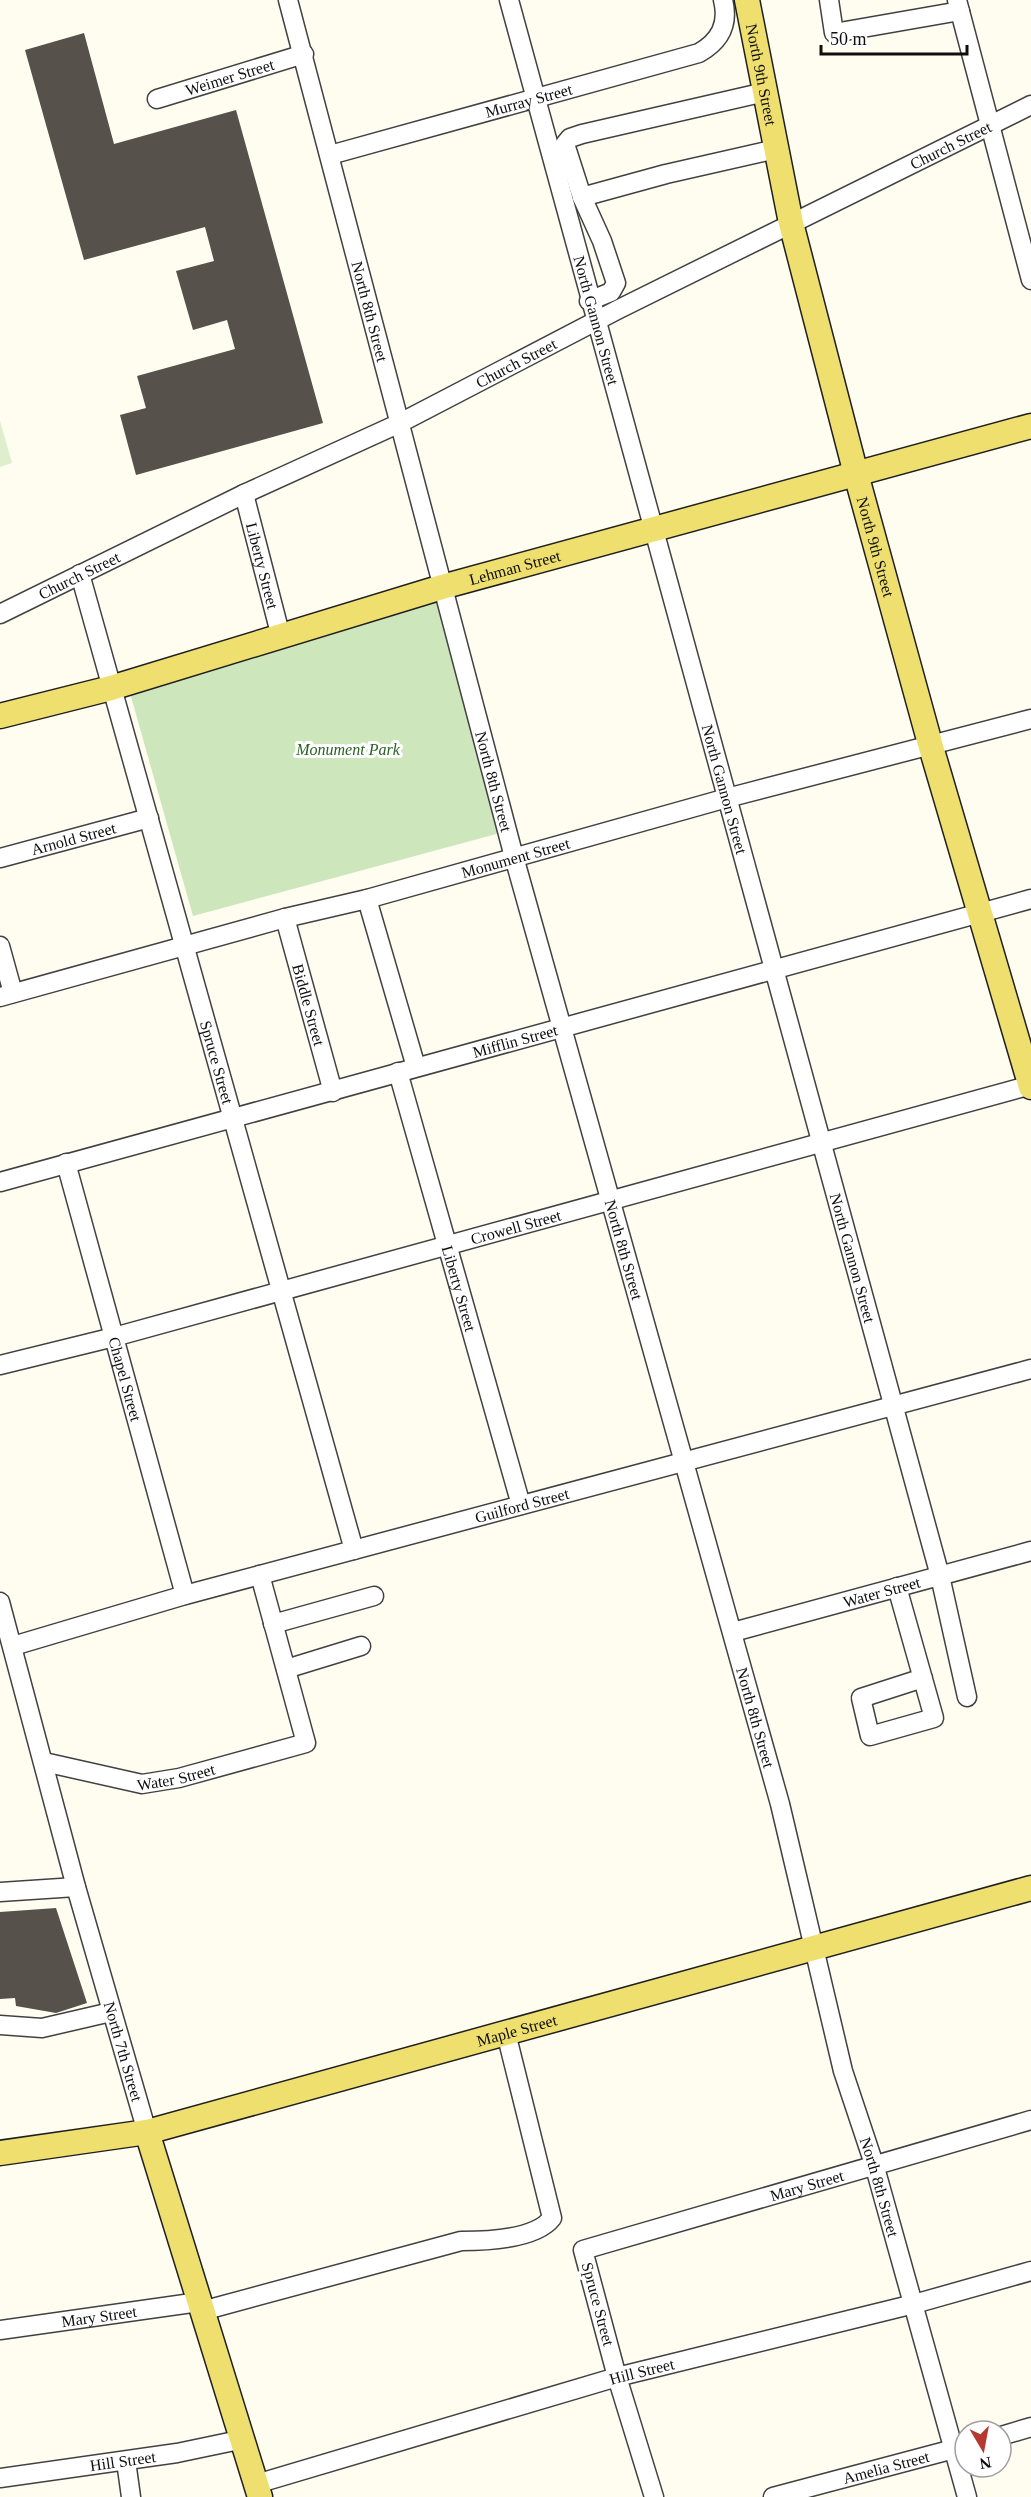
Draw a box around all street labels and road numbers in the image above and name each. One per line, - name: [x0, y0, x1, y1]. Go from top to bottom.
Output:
- street label: North 9th Street: [743, 22, 780, 127]
- street label: Weimer Street: [183, 55, 276, 98]
- street label: Murray Street: [483, 80, 574, 120]
- street label: Church Street: [907, 117, 994, 172]
- street label: North Gannon Street: [571, 254, 623, 387]
- street label: North 8th Street: [349, 259, 392, 364]
- street label: Church Street: [473, 334, 560, 391]
- street label: North 9th Street: [854, 495, 898, 599]
- street label: Liberty Street: [243, 521, 282, 611]
- street label: Lehman Street: [467, 546, 563, 588]
- street label: Church Street: [36, 548, 123, 602]
- street label: North Gannon Street: [699, 722, 751, 856]
- street label: North 8th Street: [473, 729, 516, 834]
- street label: Arnold Street: [29, 819, 118, 858]
- street label: Monument Street: [459, 834, 572, 881]
- street label: Biddle Street: [290, 962, 328, 1048]
- street label: Spruce Street: [197, 1019, 237, 1106]
- street label: Mifflin Street: [471, 1021, 560, 1060]
- street label: North Gannon Street: [827, 1191, 879, 1325]
- street label: North 8th Street: [602, 1198, 647, 1302]
- street label: Crowell Street: [469, 1206, 563, 1247]
- street label: Liberty Street: [439, 1244, 480, 1334]
- street label: Chapel Street: [106, 1335, 145, 1424]
- street label: Guilford Street: [473, 1484, 571, 1526]
- street label: Water Street: [841, 1573, 923, 1610]
- street label: North 8th Street: [734, 1665, 778, 1770]
- street label: Water Street: [136, 1760, 217, 1793]
- street label: North 7th Street: [101, 1999, 146, 2104]
- street label: Maple Street: [475, 2011, 559, 2049]
- street label: North 8th Street: [857, 2135, 903, 2239]
- street label: Mary Street: [768, 2166, 846, 2204]
- street label: Spruce Street: [578, 2260, 617, 2348]
- street label: Mary Street: [60, 2302, 138, 2330]
- street label: Hill Street: [607, 2355, 676, 2387]
- street label: Amelia Street: [841, 2447, 932, 2487]
- street label: Hill Street: [89, 2448, 157, 2474]

